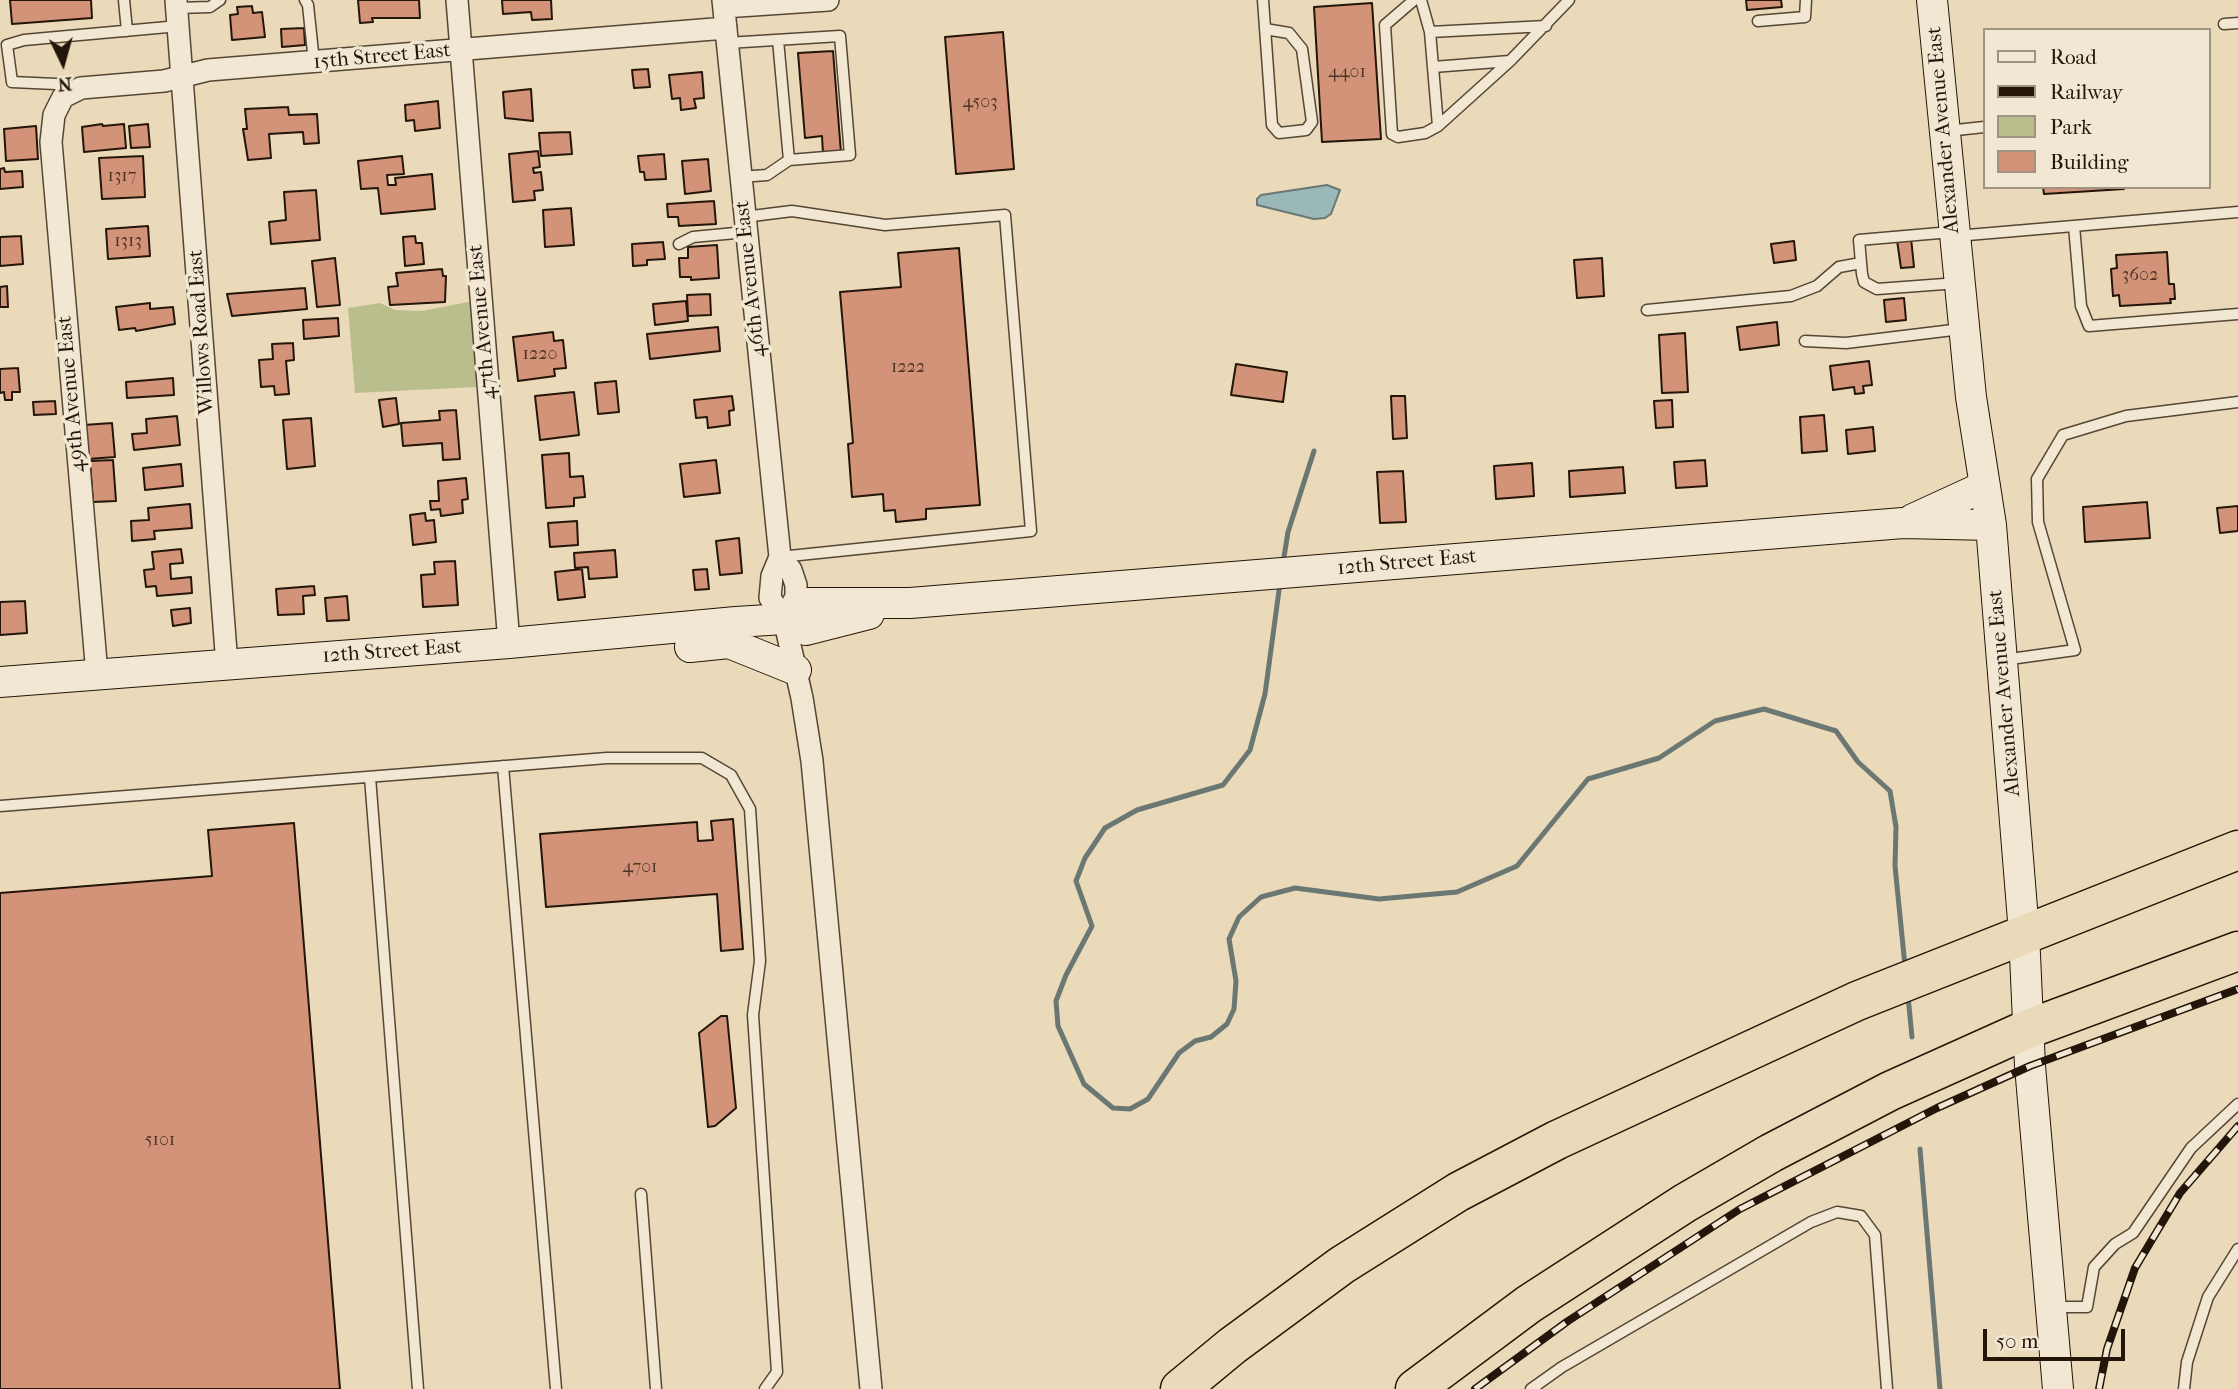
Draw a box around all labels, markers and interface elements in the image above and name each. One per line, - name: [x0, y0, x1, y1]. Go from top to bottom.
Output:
- street label: Alexander Avenue East: [1922, 26, 1966, 234]
- north arrow: [28, 28, 98, 98]
- legend: [1982, 28, 2210, 189]
- street label: 15th Street East: [312, 38, 452, 76]
- text: Road: [2050, 45, 2097, 69]
- house number: 4401: [1328, 62, 1366, 84]
- text: N: [57, 72, 73, 96]
- text: Railway: [2050, 80, 2123, 104]
- house number: 4503: [962, 92, 998, 114]
- text: Park: [2050, 115, 2092, 139]
- text: Building: [2050, 150, 2128, 174]
- house number: 1317: [108, 166, 136, 188]
- street label: 46th Avenue East: [730, 199, 772, 359]
- house number: 1313: [114, 231, 142, 253]
- street label: 47th Avenue East: [464, 243, 502, 401]
- street label: Willows Road East: [184, 249, 220, 415]
- house number: 3602: [2122, 265, 2158, 287]
- street label: 49th Avenue East: [53, 315, 91, 473]
- house number: 1220: [523, 344, 557, 366]
- house number: 1222: [891, 357, 925, 379]
- street label: 12th Street East: [1336, 544, 1478, 582]
- street label: Alexander Avenue East: [1983, 589, 2027, 797]
- street label: 12th Street East: [321, 635, 463, 669]
- house number: 4701: [623, 857, 657, 879]
- house number: 5101: [145, 1130, 175, 1152]
- scale bar: [1986, 1316, 2128, 1360]
- text: 50 m: [1996, 1329, 2039, 1353]

